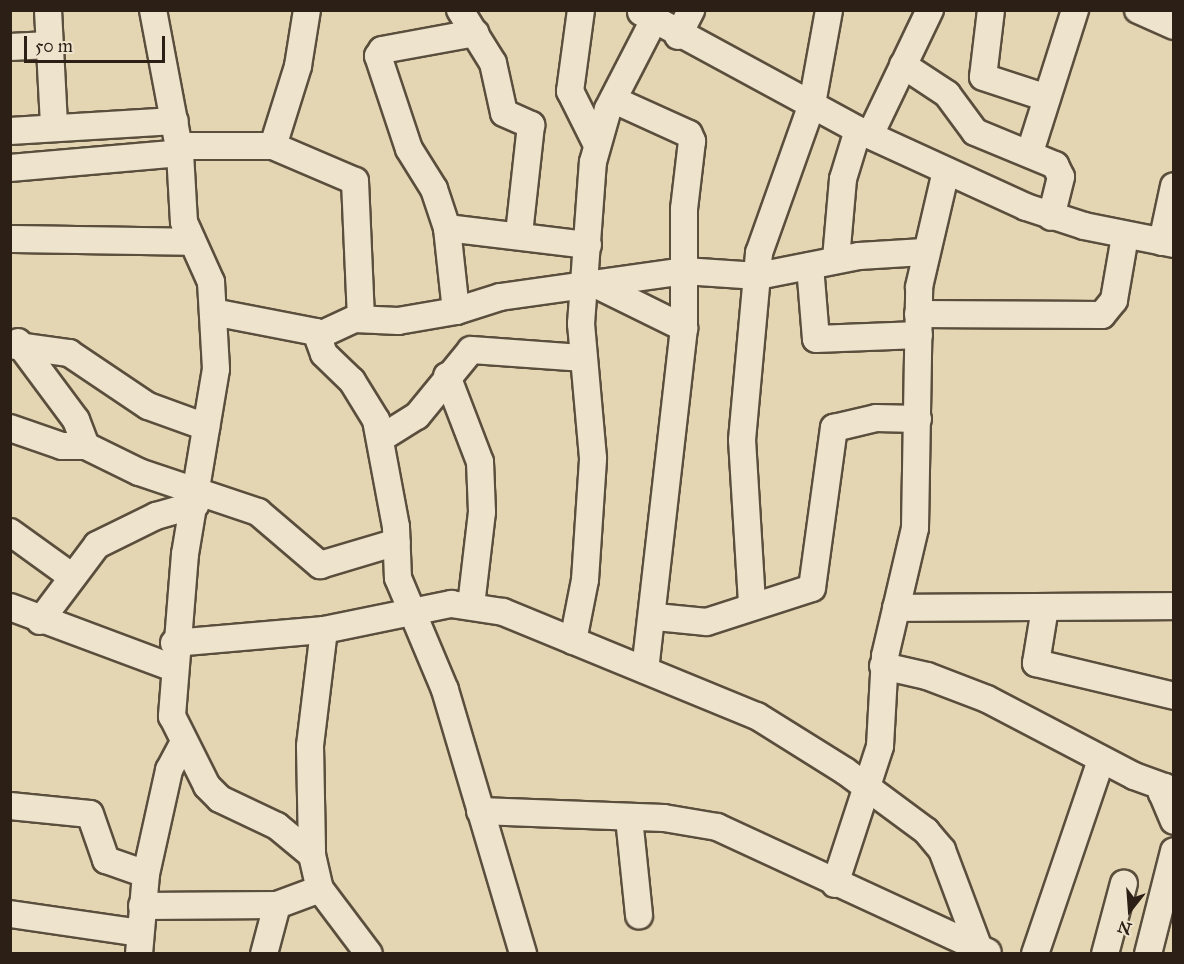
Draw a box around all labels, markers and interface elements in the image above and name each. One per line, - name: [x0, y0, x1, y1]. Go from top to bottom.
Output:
- scale bar: [27, 24, 168, 62]
- text: 50 m: [35, 35, 73, 57]
- north arrow: [1100, 880, 1160, 940]
- text: N: [1115, 917, 1134, 939]

